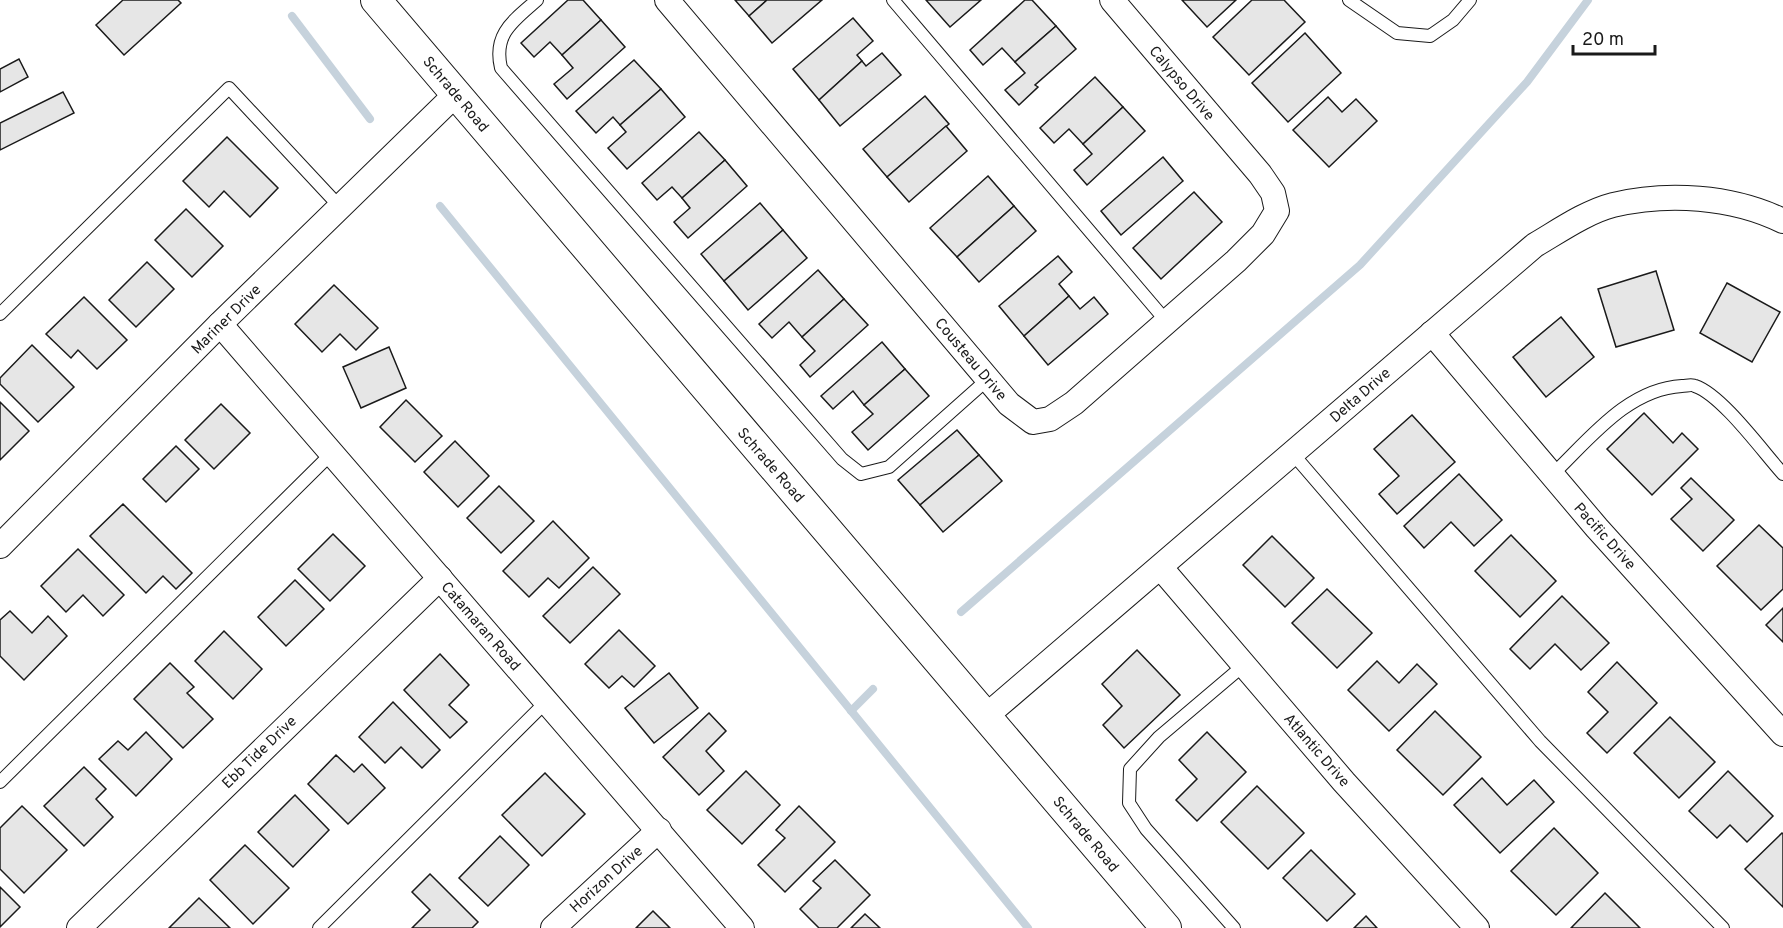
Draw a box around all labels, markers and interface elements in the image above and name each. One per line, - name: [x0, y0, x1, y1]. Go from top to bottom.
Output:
- scale bar: [1573, 18, 1656, 56]
- text: 20 m: [1582, 29, 1624, 52]
- street label: Calypso Drive: [1144, 43, 1218, 125]
- street label: Schrade Road: [418, 53, 492, 137]
- street label: Mariner Drive: [188, 281, 266, 359]
- street label: Cousteau Drive: [930, 315, 1010, 405]
- street label: Delta Drive: [1327, 365, 1395, 428]
- street label: Schrade Road: [732, 425, 808, 507]
- street label: Pacific Drive: [1569, 499, 1639, 575]
- street label: Catamaran Road: [436, 578, 524, 676]
- street label: Atlantic Drive: [1279, 710, 1353, 792]
- street label: Ebb Tide Drive: [219, 713, 301, 794]
- street label: Schrade Road: [1048, 793, 1122, 877]
- street label: Horizon Drive: [567, 842, 647, 918]

